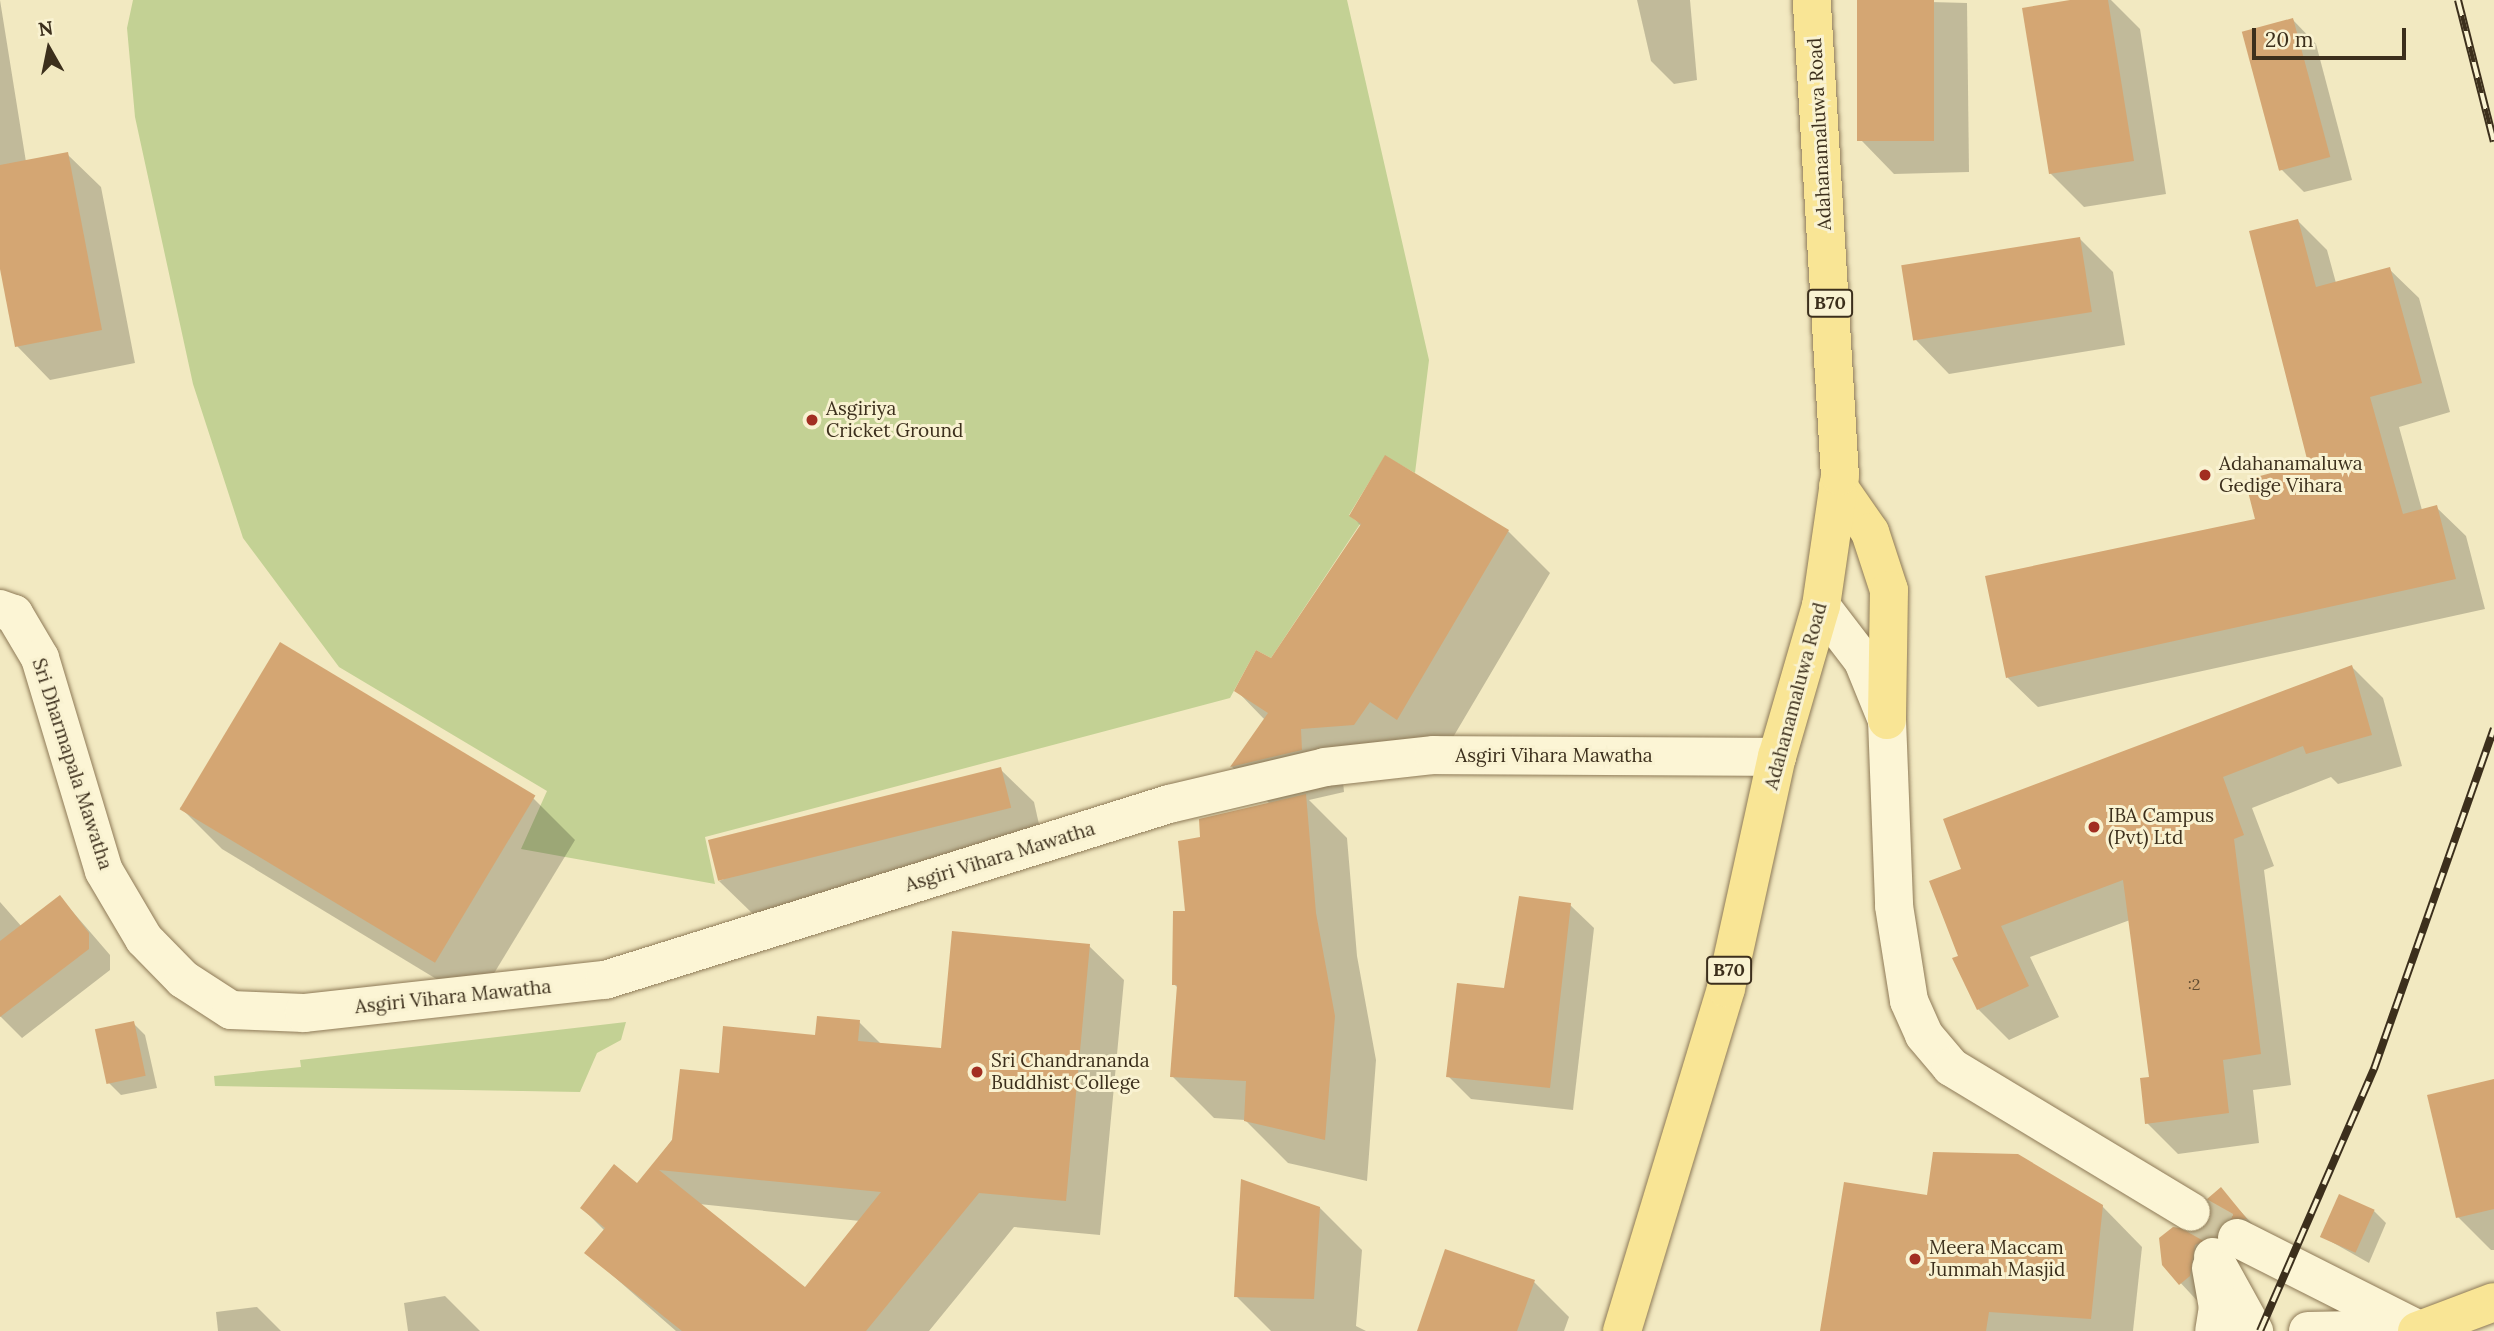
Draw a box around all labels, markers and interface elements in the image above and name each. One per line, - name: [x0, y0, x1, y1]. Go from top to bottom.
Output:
- north arrow: [14, 14, 84, 84]
- scale bar: [2256, 14, 2410, 58]
- text: N: [37, 15, 55, 41]
- text: 20 m: [2265, 26, 2314, 53]
- street label: Adahanamaluwa Road: [1804, 37, 1836, 231]
- road number: B70: [1806, 288, 1854, 318]
- place label: Asgiriya Cricket Ground: [826, 398, 963, 442]
- marker: Asgiriya Cricket Ground: [804, 412, 820, 428]
- place label: Adahanamaluwa Gedige Vihara: [2219, 453, 2363, 497]
- marker: Adahanamaluwa Gedige Vihara: [2197, 467, 2213, 483]
- street label: Adahanamaluwa Road: [1760, 600, 1832, 792]
- street label: Sri Dharmapala Mawatha: [27, 656, 117, 872]
- street label: Asgiri Vihara Mawatha: [1455, 745, 1653, 767]
- place label: IBA Campus (Pvt) Ltd: [2108, 805, 2214, 849]
- street label: Asgiri Vihara Mawatha: [902, 817, 1098, 897]
- marker: IBA Campus (Pvt) Ltd: [2086, 819, 2102, 835]
- road number: B70: [1704, 956, 1754, 985]
- house number: :2: [2188, 974, 2200, 994]
- street label: Asgiri Vihara Mawatha: [354, 975, 552, 1019]
- place label: Sri Chandrananda Buddhist College: [991, 1050, 1150, 1094]
- marker: Sri Chandrananda Buddhist College: [969, 1064, 985, 1080]
- place label: Meera Maccam Jummah Masjid: [1929, 1237, 2065, 1281]
- marker: Meera Maccam Jummah Masjid: [1907, 1251, 1923, 1267]

